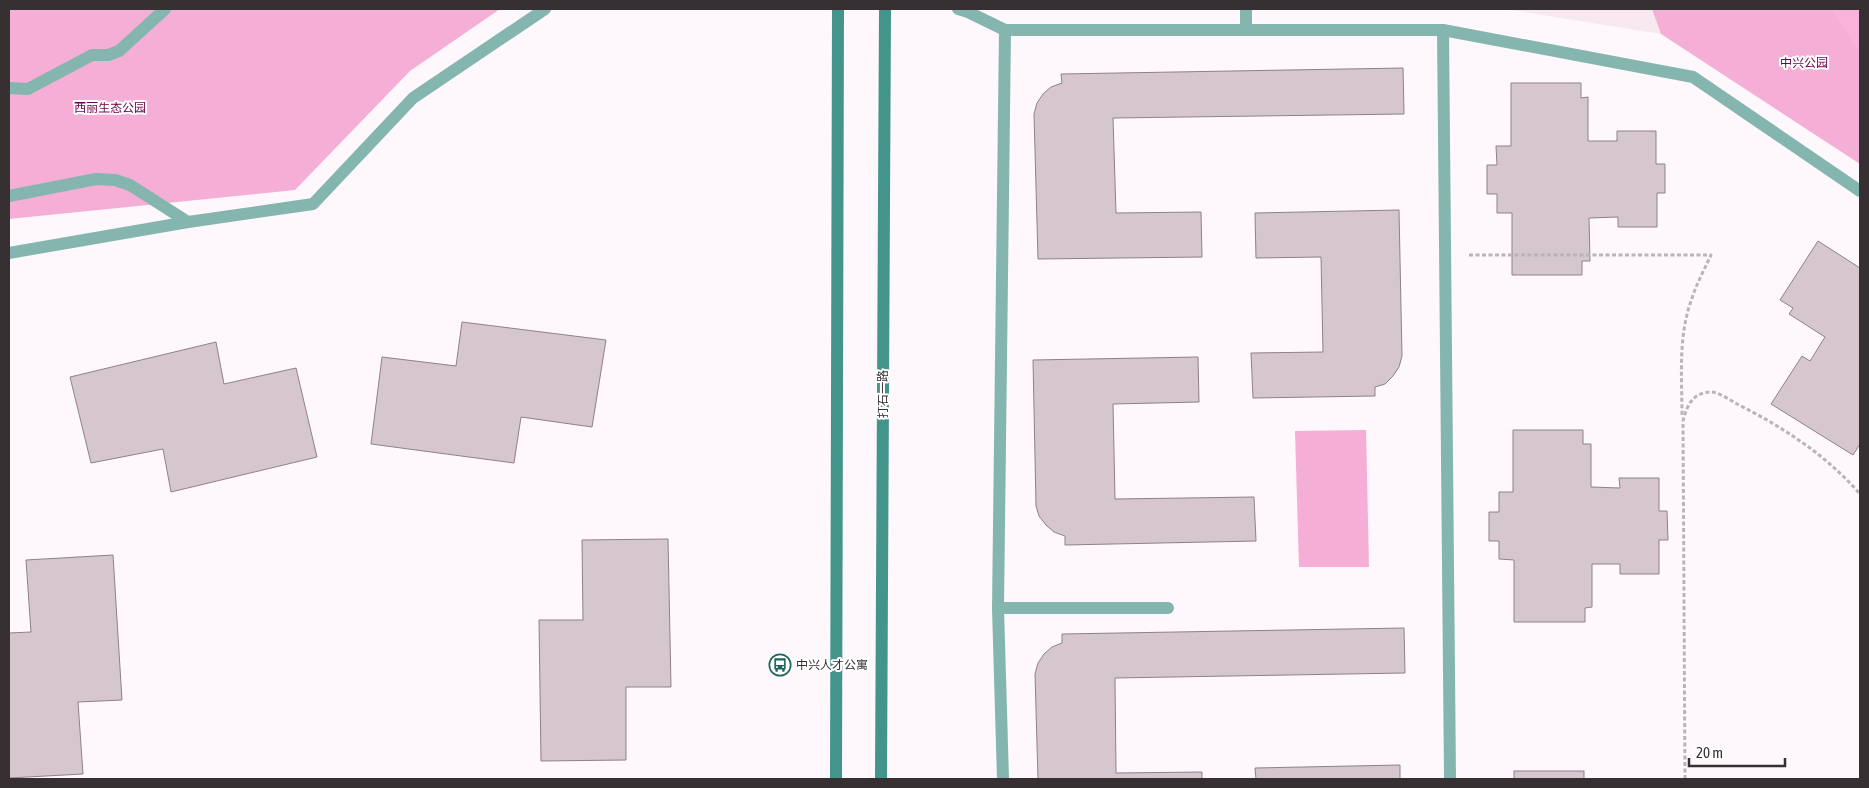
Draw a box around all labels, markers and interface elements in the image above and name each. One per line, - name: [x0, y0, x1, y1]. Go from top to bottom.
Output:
- park label: 中兴公园: [1780, 56, 1828, 70]
- park label: 西丽生态公园: [74, 101, 146, 115]
- street label: 打石一路: [876, 370, 890, 418]
- bus stop icon: 中兴人才公寓: [768, 653, 792, 677]
- place label: 中兴人才公寓: [796, 658, 868, 672]
- scale bar: [1689, 736, 1785, 768]
- text: 20 m: [1696, 744, 1723, 761]

